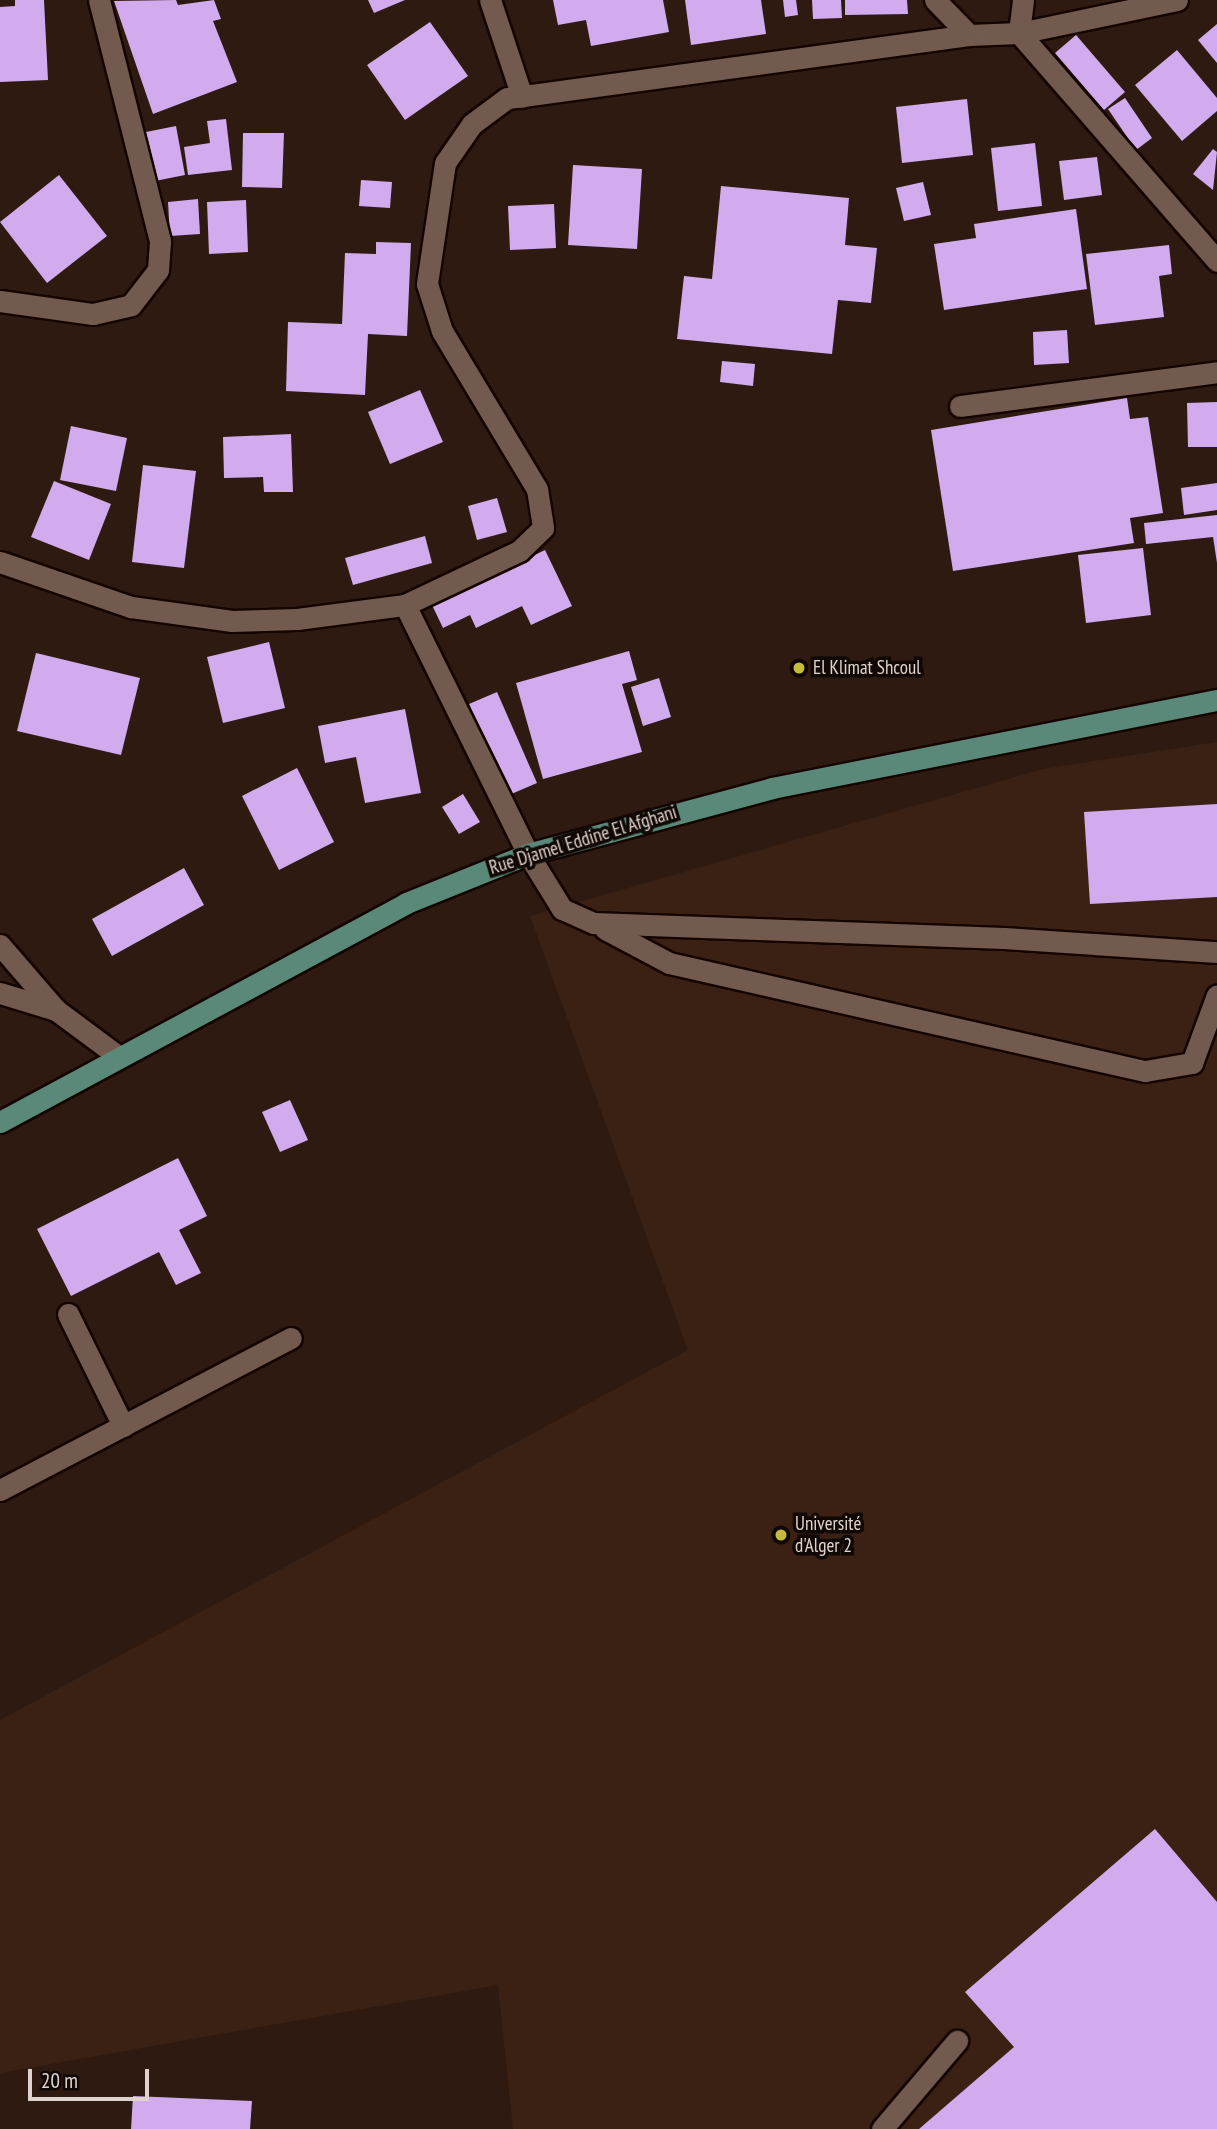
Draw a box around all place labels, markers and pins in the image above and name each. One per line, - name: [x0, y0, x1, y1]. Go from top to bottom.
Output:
- place label: El Klimat Shcoul: [813, 657, 921, 679]
- marker: El Klimat Shcoul: [791, 660, 807, 676]
- place label: Université d'Alger 2: [795, 1513, 861, 1557]
- marker: Université d'Alger 2: [773, 1527, 789, 1543]

